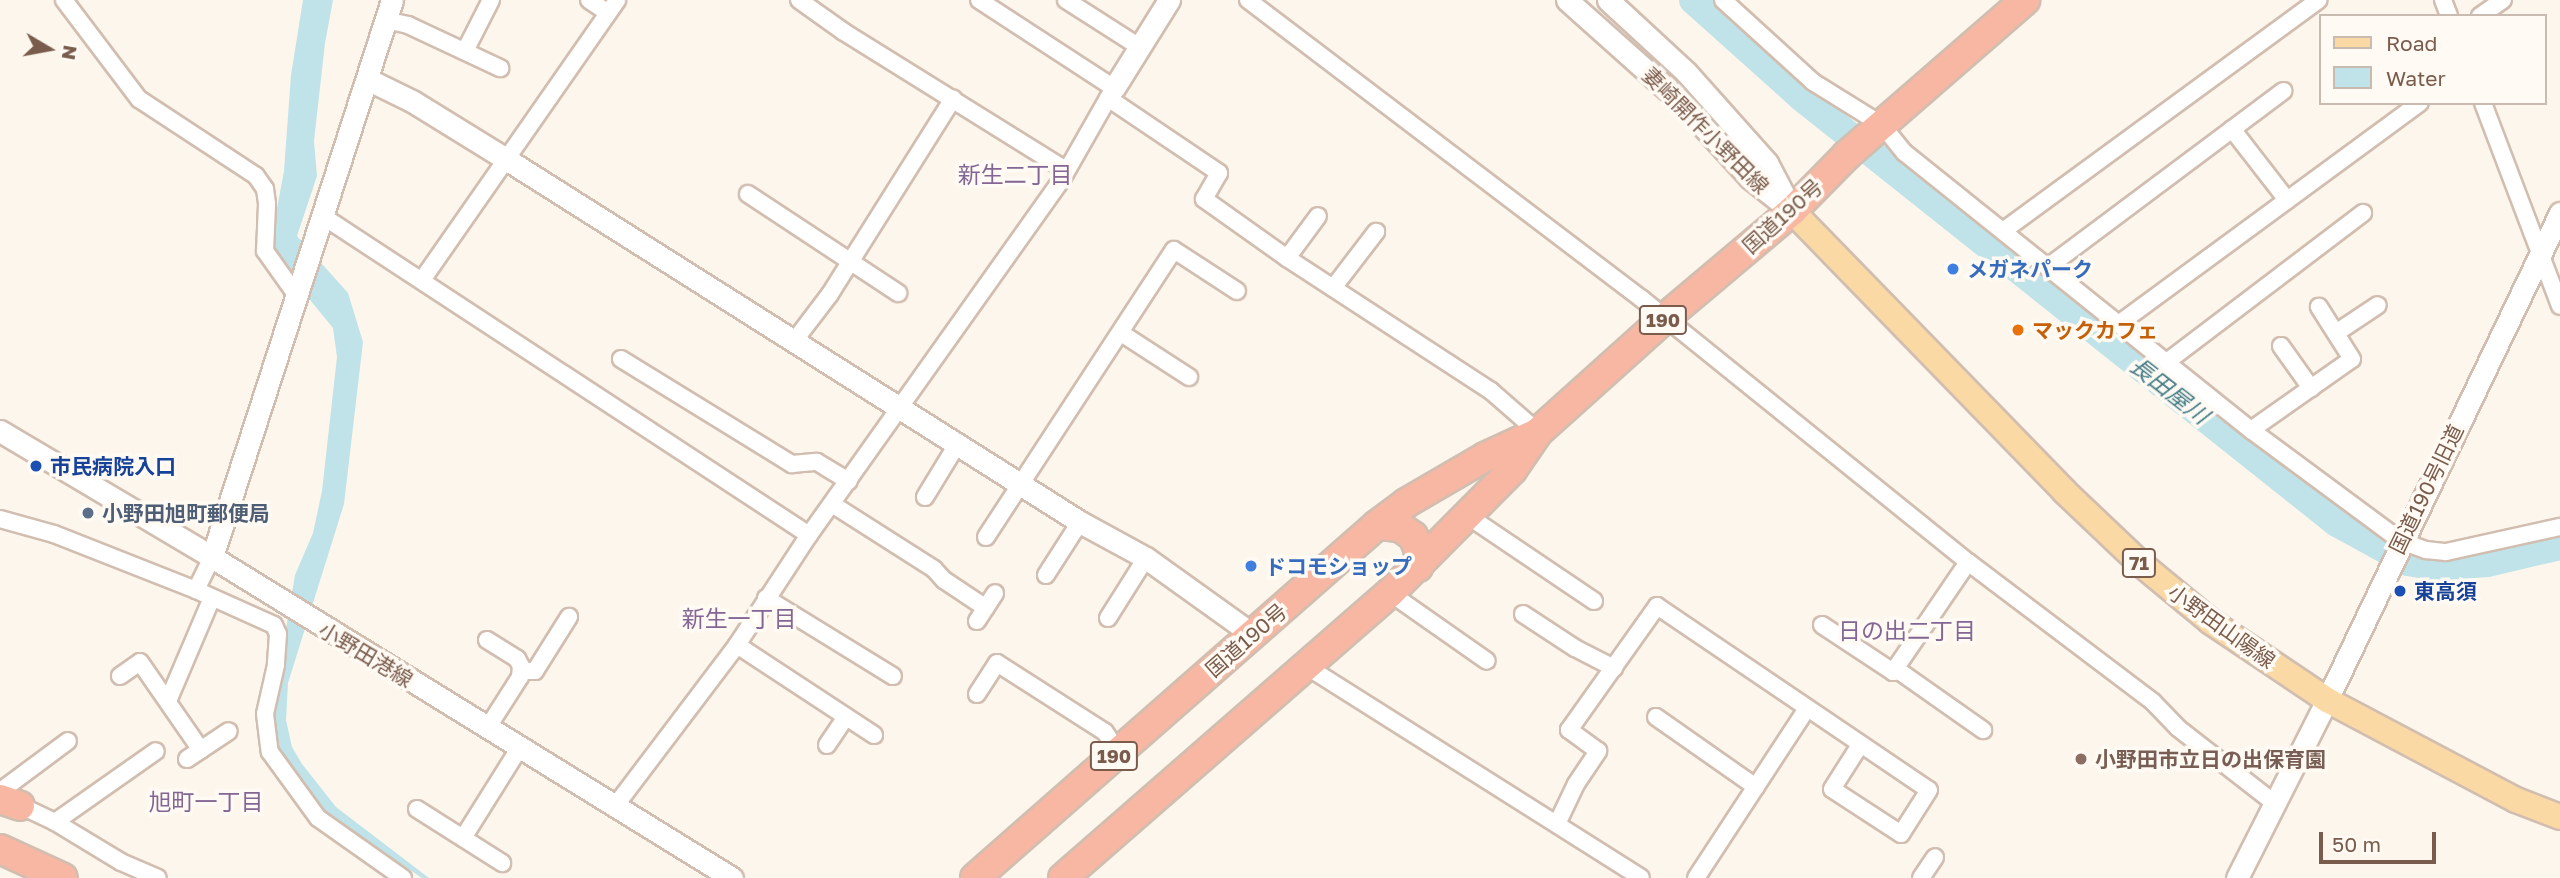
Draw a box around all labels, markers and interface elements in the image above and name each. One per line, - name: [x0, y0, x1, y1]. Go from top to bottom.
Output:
- north arrow: [14, 14, 84, 84]
- legend: [2318, 14, 2546, 105]
- text: Road: [2386, 30, 2437, 56]
- text: N: [58, 44, 83, 62]
- street label: 妻崎開作小野田線: [1638, 62, 1774, 198]
- text: Water: [2386, 65, 2446, 91]
- district label: 新生二丁目: [958, 160, 1072, 188]
- street label: 国道190号: [1737, 174, 1827, 258]
- place label: メガネパーク: [1967, 256, 2093, 282]
- marker: メガネパーク: [1945, 261, 1961, 277]
- road number: 190: [1638, 304, 1688, 336]
- place label: マックカフェ: [2032, 317, 2158, 343]
- marker: マックカフェ: [2010, 322, 2026, 338]
- water label: 長田屋川: [2125, 351, 2215, 429]
- street label: 国道190号旧道: [2384, 420, 2468, 558]
- place label: 市民病院入口: [50, 453, 176, 479]
- marker: 市民病院入口: [28, 458, 44, 474]
- place label: 小野田旭町郵便局: [102, 500, 270, 526]
- marker: 小野田旭町郵便局: [80, 505, 96, 521]
- road number: 71: [2122, 548, 2156, 578]
- place label: ドコモショップ: [1265, 553, 1412, 579]
- marker: ドコモショップ: [1243, 558, 1259, 574]
- place label: 東高須: [2414, 578, 2477, 604]
- street label: 小野田山陽線: [2164, 579, 2280, 673]
- marker: 東高須: [2392, 583, 2408, 599]
- street label: 国道190号: [1200, 598, 1292, 682]
- district label: 新生一丁目: [682, 604, 796, 632]
- street label: 小野田港線: [315, 616, 417, 692]
- district label: 日の出二丁目: [1838, 616, 1976, 644]
- road number: 190: [1090, 740, 1138, 772]
- place label: 小野田市立日の出保育園: [2095, 746, 2326, 772]
- marker: 小野田市立日の出保育園: [2073, 751, 2089, 767]
- district label: 旭町一丁目: [149, 787, 263, 815]
- scale bar: [2322, 818, 2439, 862]
- text: 50 m: [2332, 831, 2381, 857]

